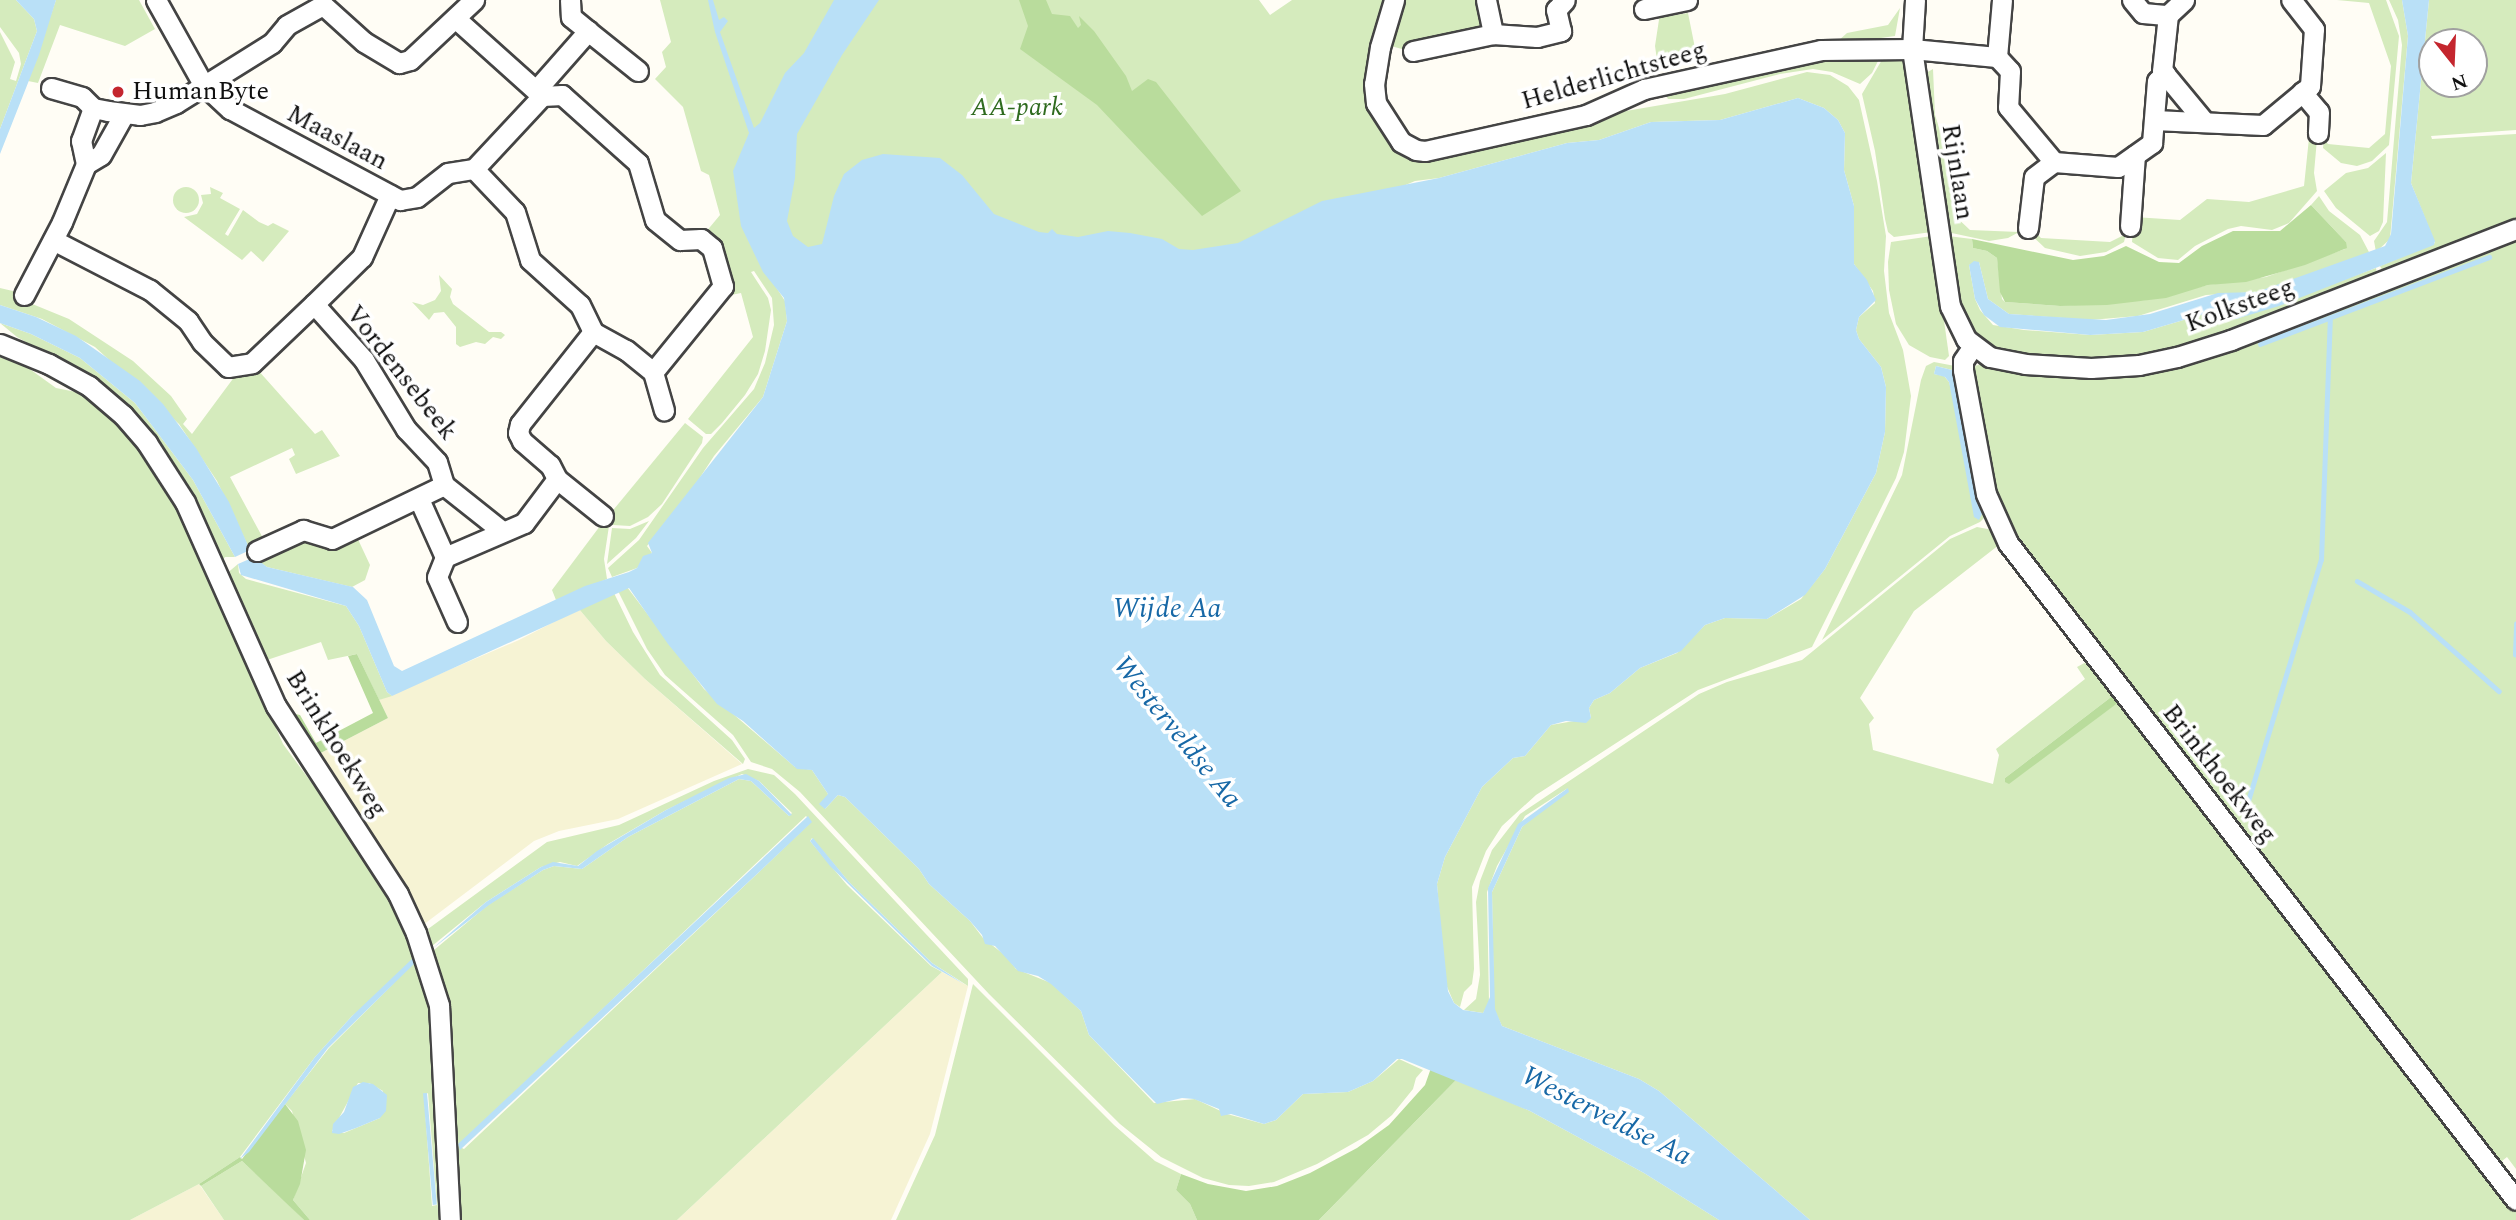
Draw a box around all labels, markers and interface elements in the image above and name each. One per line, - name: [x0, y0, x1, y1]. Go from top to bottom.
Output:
- north arrow: [2418, 28, 2488, 98]
- street label: Helderlichtsteeg: [1518, 35, 1710, 117]
- text: N: [2447, 65, 2471, 98]
- place label: HumanByte: [132, 76, 269, 108]
- marker: HumanByte: [110, 84, 126, 100]
- park label: AA-park: [971, 92, 1063, 124]
- street label: Maaslaan: [281, 98, 393, 178]
- street label: Rijnlaan: [1934, 122, 1980, 222]
- street label: Kolksteeg: [2181, 272, 2299, 340]
- street label: Vordensebeek: [339, 299, 463, 447]
- water label: Wijde Aa: [1113, 592, 1221, 626]
- water label: Westerveldse Aa: [1105, 649, 1249, 815]
- street label: Brinkhoekweg: [278, 665, 394, 823]
- street label: Brinkhoekweg: [2155, 698, 2283, 850]
- water label: Westerveldse Aa: [1515, 1059, 1697, 1173]

